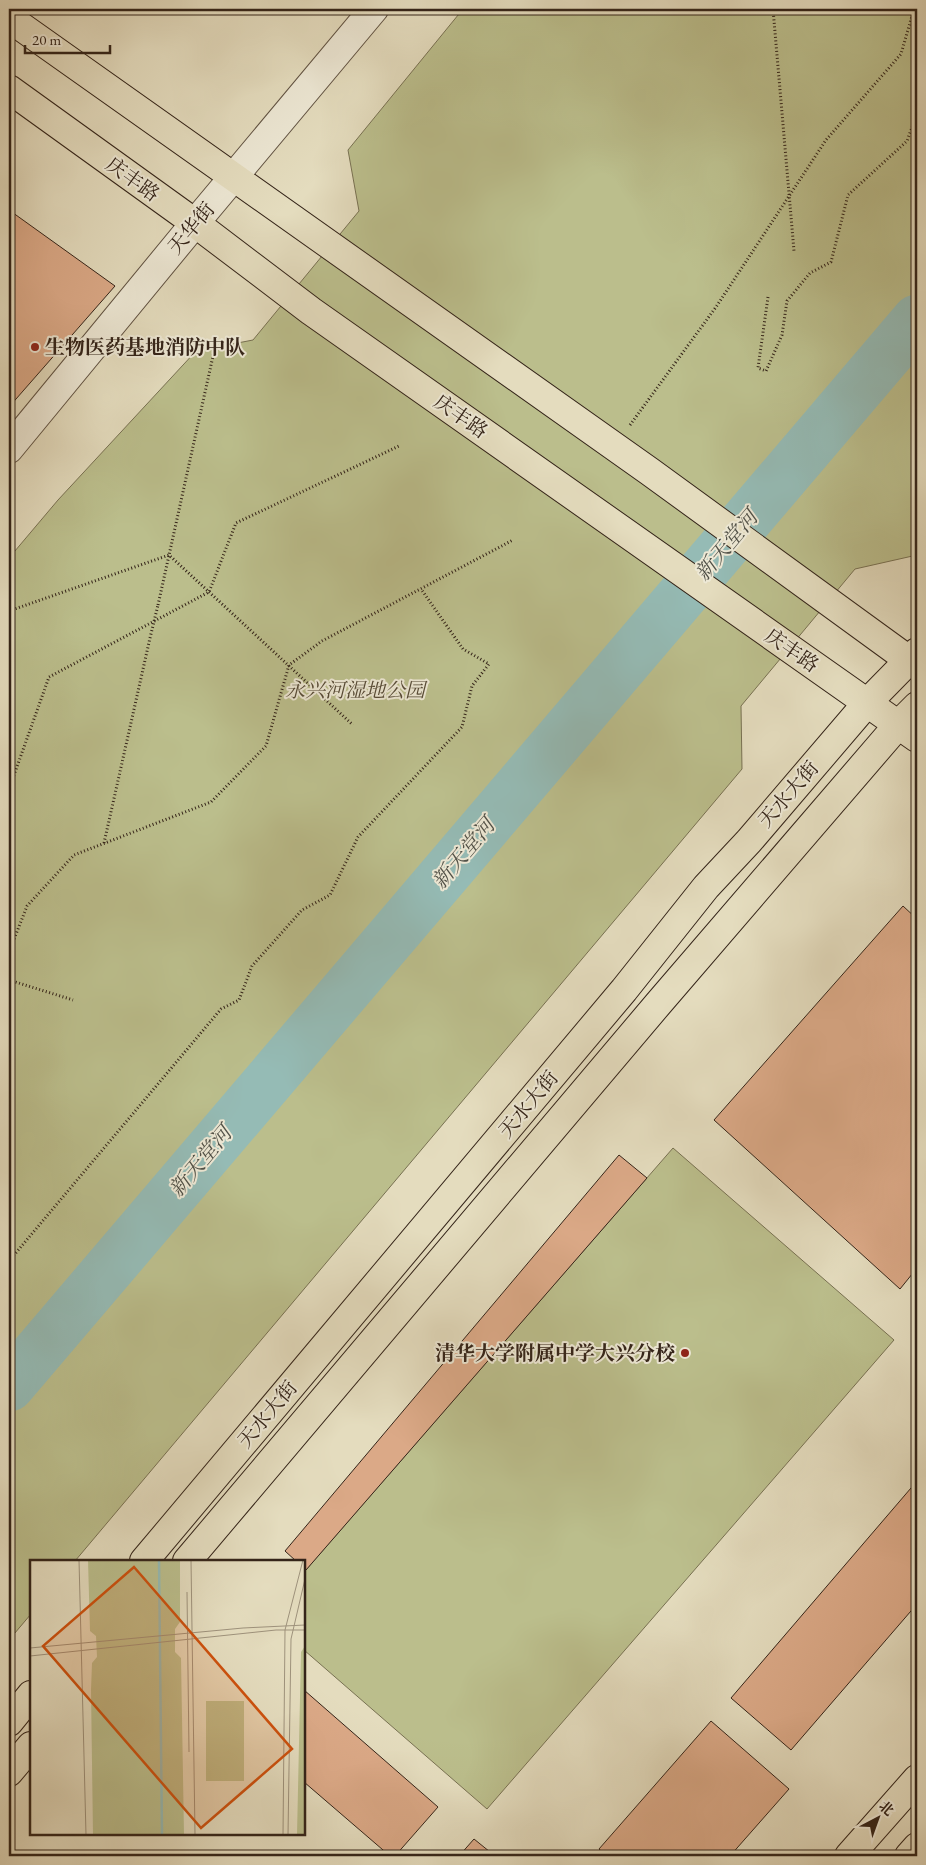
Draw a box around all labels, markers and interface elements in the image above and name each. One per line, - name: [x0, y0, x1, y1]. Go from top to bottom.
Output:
- scale bar: [25, 22, 110, 54]
- text: 20 m: [32, 30, 61, 49]
- street label: 庆丰路: [101, 151, 165, 207]
- street label: 天华街: [162, 197, 220, 259]
- place label: 生物医药基地消防中队: [45, 334, 245, 360]
- marker: 生物医药基地消防中队: [29, 341, 41, 353]
- street label: 庆丰路: [429, 388, 493, 444]
- water label: 新天堂河: [689, 501, 766, 586]
- street label: 庆丰路: [760, 622, 824, 678]
- park label: 永兴河湿地公园: [285, 677, 428, 703]
- street label: 天水大街: [752, 755, 824, 833]
- water label: 新天堂河: [426, 809, 503, 894]
- street label: 天水大街: [492, 1065, 564, 1143]
- water label: 新天堂河: [163, 1117, 240, 1202]
- place label: 清华大学附属中学大兴分校: [435, 1340, 675, 1366]
- marker: 清华大学附属中学大兴分校: [679, 1347, 691, 1359]
- street label: 天水大街: [231, 1375, 303, 1453]
- inset map: [30, 1560, 305, 1835]
- north arrow: [854, 1792, 904, 1842]
- text: 北: [875, 1797, 898, 1820]

